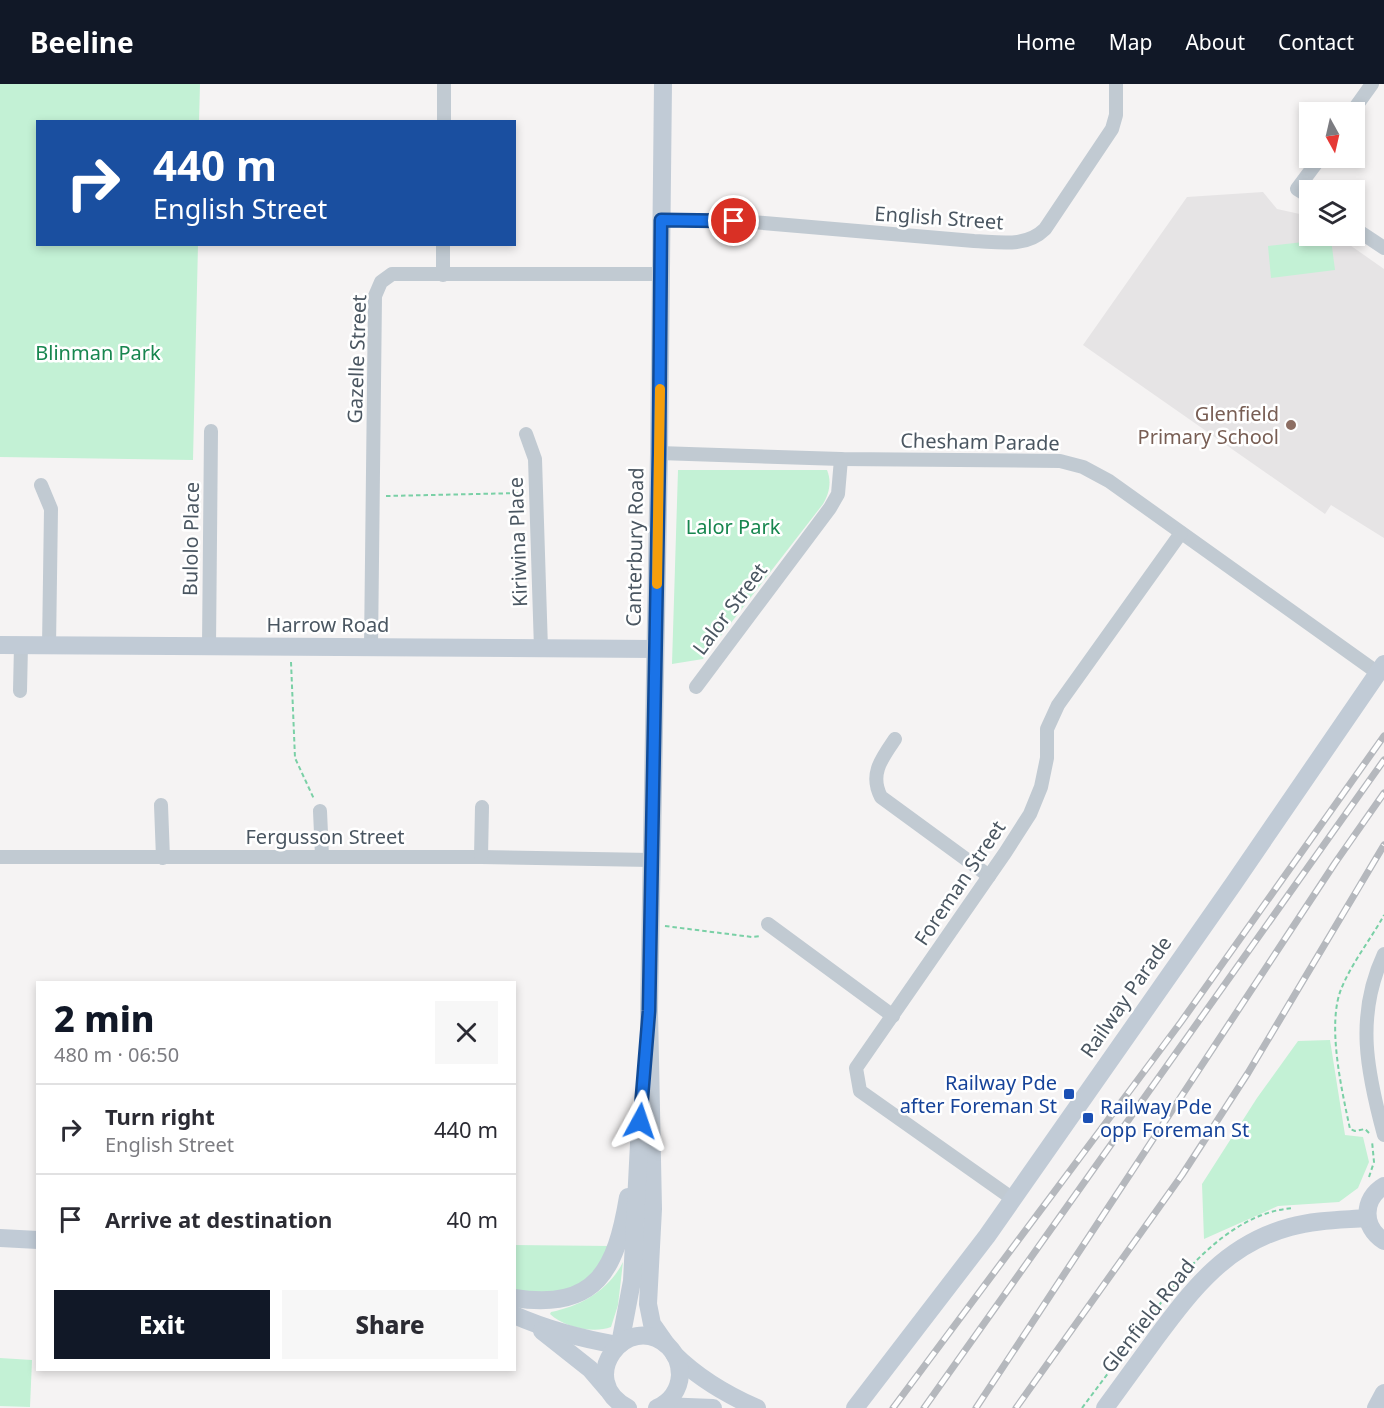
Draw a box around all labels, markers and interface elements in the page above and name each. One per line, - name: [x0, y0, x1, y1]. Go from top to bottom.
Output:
- text: Beeline: [30, 23, 134, 61]
- text: Home: [1016, 28, 1076, 56]
- text: Map: [1109, 28, 1152, 56]
- text: About: [1185, 28, 1245, 56]
- text: Contact: [1278, 28, 1354, 56]
- north arrow: [1299, 102, 1365, 168]
- map controls: [1299, 102, 1365, 246]
- text: 440 m: [153, 136, 277, 193]
- icon: right: [54, 144, 132, 222]
- button: layers: [1299, 180, 1365, 246]
- text: English Street: [153, 190, 327, 227]
- pin: [708, 195, 759, 246]
- street label: English Street: [874, 200, 1004, 235]
- icon: arrive: [717, 204, 750, 237]
- street label: Gazelle Street: [341, 294, 372, 424]
- park label: Blinman Park: [35, 339, 161, 366]
- place label: Glenfield Primary School: [1138, 400, 1279, 450]
- marker: Glenfield Primary School: [1284, 418, 1298, 432]
- street label: Chesham Parade: [900, 427, 1060, 456]
- street label: Canterbury Road: [620, 467, 649, 627]
- street label: Kiriwina Place: [502, 477, 533, 607]
- street label: Bulolo Place: [176, 482, 205, 596]
- park label: Lalor Park: [686, 513, 781, 540]
- street label: Lalor Street: [686, 557, 773, 660]
- street label: Harrow Road: [267, 611, 389, 638]
- street label: Foreman Street: [908, 815, 1011, 950]
- street label: Fergusson Street: [245, 823, 405, 850]
- street label: Railway Parade: [1074, 931, 1177, 1063]
- text: 2 min: [54, 994, 155, 1043]
- button: close: [435, 1001, 498, 1064]
- text: 480 m · 06:50: [54, 1041, 179, 1068]
- place label: Railway Pde after Foreman St: [900, 1069, 1057, 1119]
- marker: Railway Pde after Foreman St: [1062, 1087, 1076, 1101]
- position arrow: [608, 1089, 672, 1153]
- place label: Railway Pde opp Foreman St: [1100, 1093, 1249, 1143]
- text: Turn right: [105, 1101, 215, 1131]
- marker: Railway Pde opp Foreman St: [1081, 1111, 1095, 1125]
- icon: right: [54, 1113, 87, 1146]
- text: 440 m: [434, 1114, 498, 1144]
- text: English Street: [105, 1131, 234, 1158]
- icon: arrive: [54, 1203, 87, 1236]
- text: Arrive at destination: [105, 1204, 332, 1234]
- text: 40 m: [447, 1204, 498, 1234]
- street label: Glenfield Road: [1095, 1253, 1201, 1378]
- button: Exit: [54, 1290, 270, 1359]
- button: Share: [282, 1290, 498, 1359]

